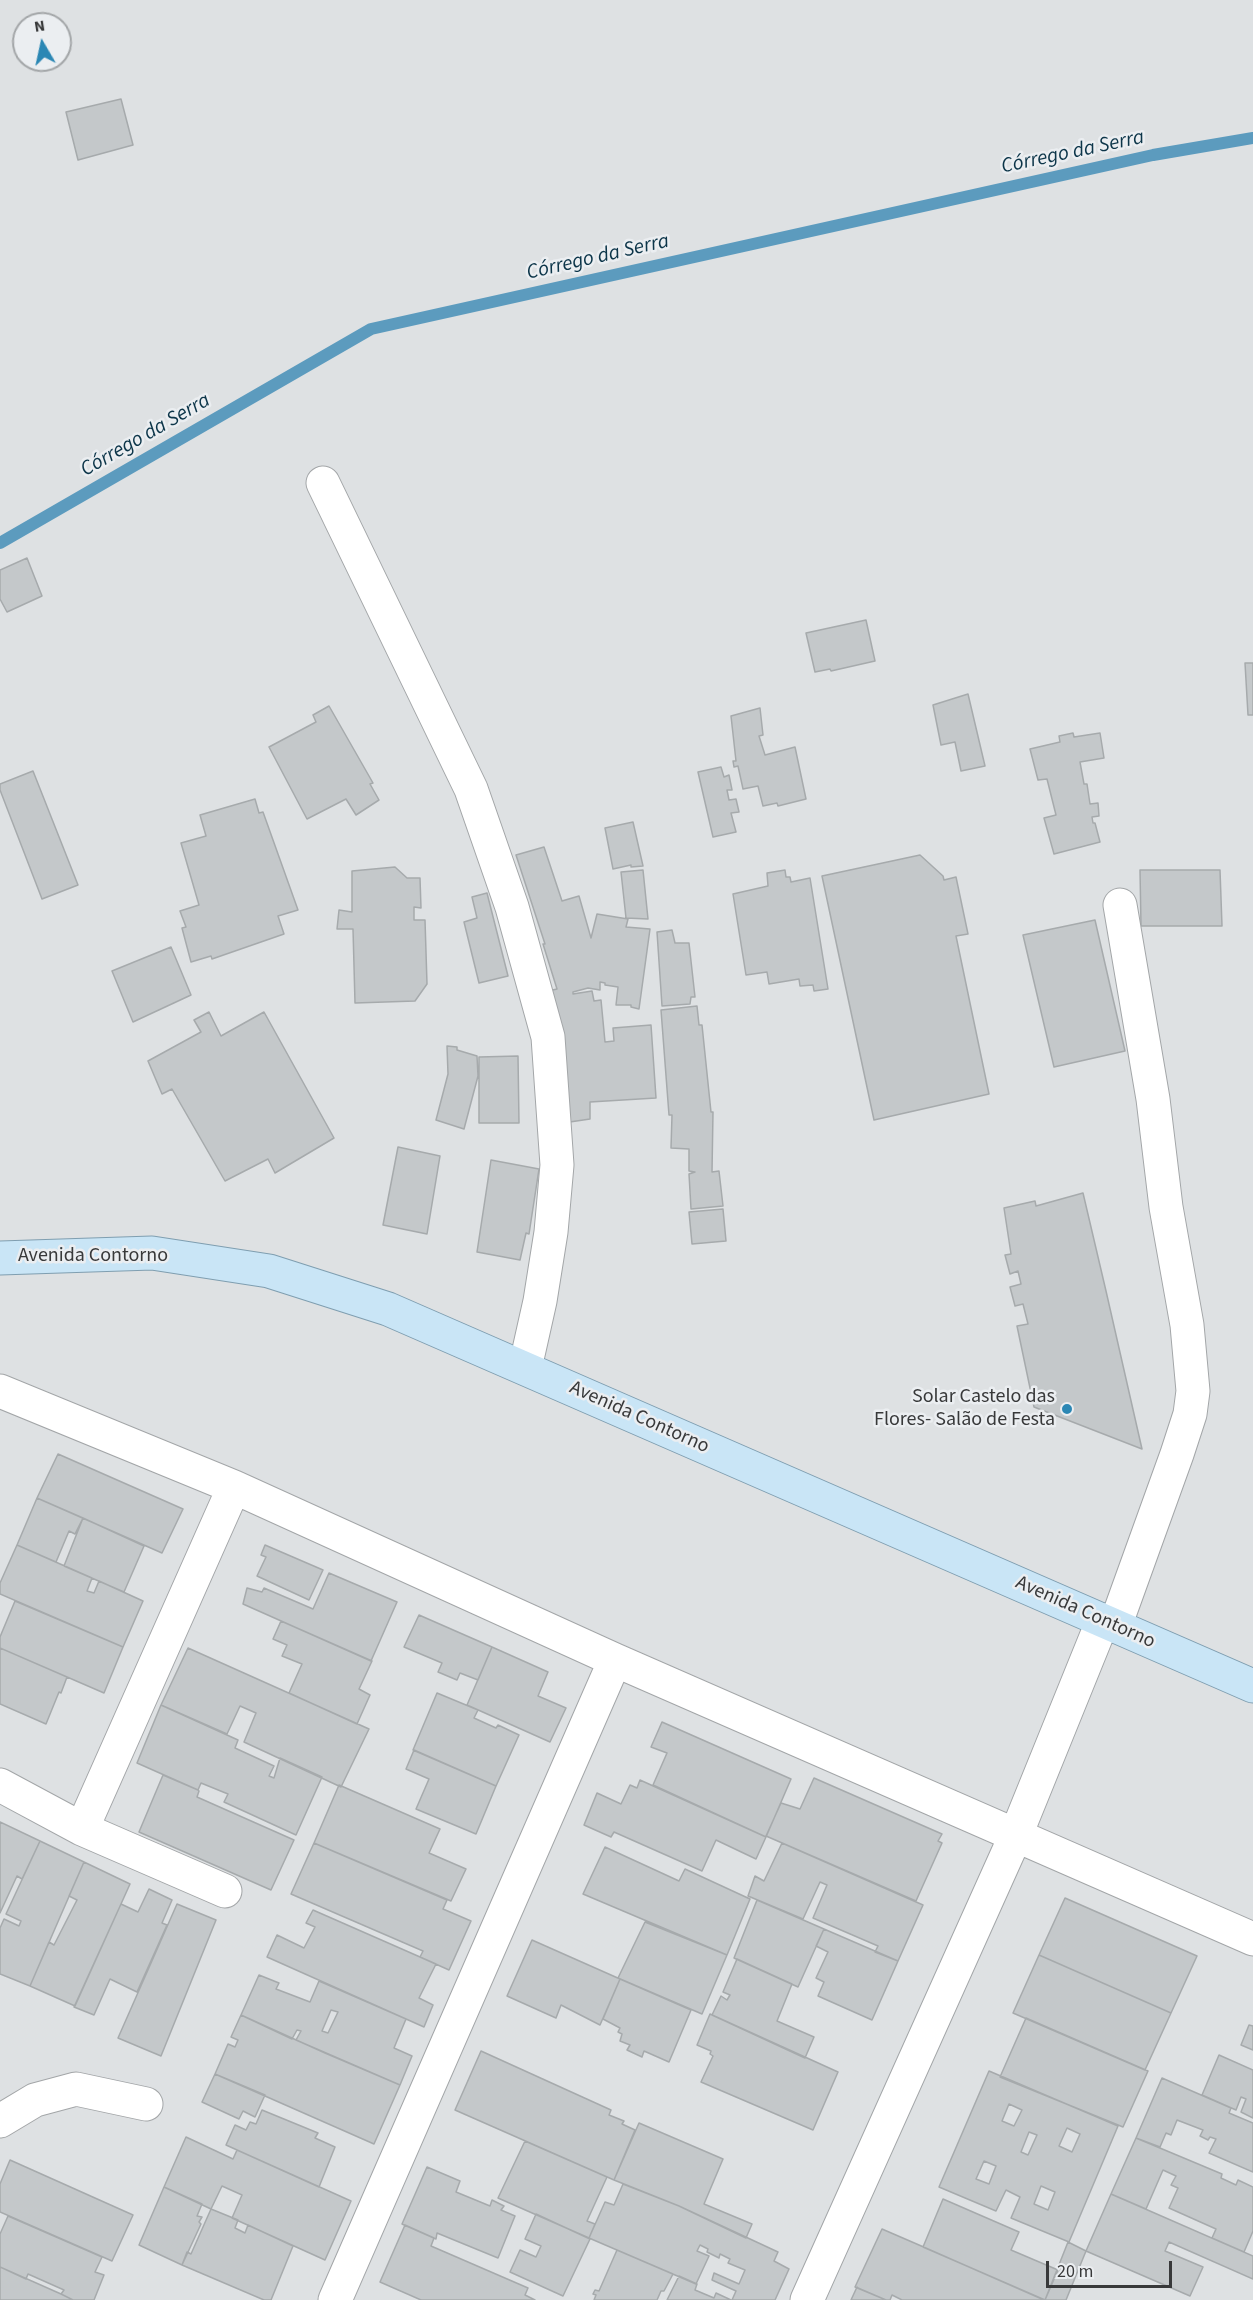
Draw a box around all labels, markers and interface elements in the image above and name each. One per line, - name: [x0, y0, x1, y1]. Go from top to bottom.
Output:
- north arrow: [12, 12, 72, 72]
- text: N: [33, 15, 46, 38]
- water label: Córrego da Serra: [999, 126, 1147, 180]
- water label: Córrego da Serra: [524, 229, 672, 287]
- water label: Córrego da Serra: [77, 389, 215, 483]
- street label: Avenida Contorno: [18, 1245, 168, 1269]
- street label: Avenida Contorno: [566, 1376, 712, 1460]
- place label: Solar Castelo das Flores- Salão de Festa: [874, 1386, 1055, 1433]
- marker: Solar Castelo das Flores- Salão de Festa: [1060, 1402, 1074, 1416]
- street label: Avenida Contorno: [1012, 1571, 1158, 1655]
- scale bar: [1049, 2249, 1175, 2287]
- text: 20 m: [1057, 2259, 1093, 2284]

